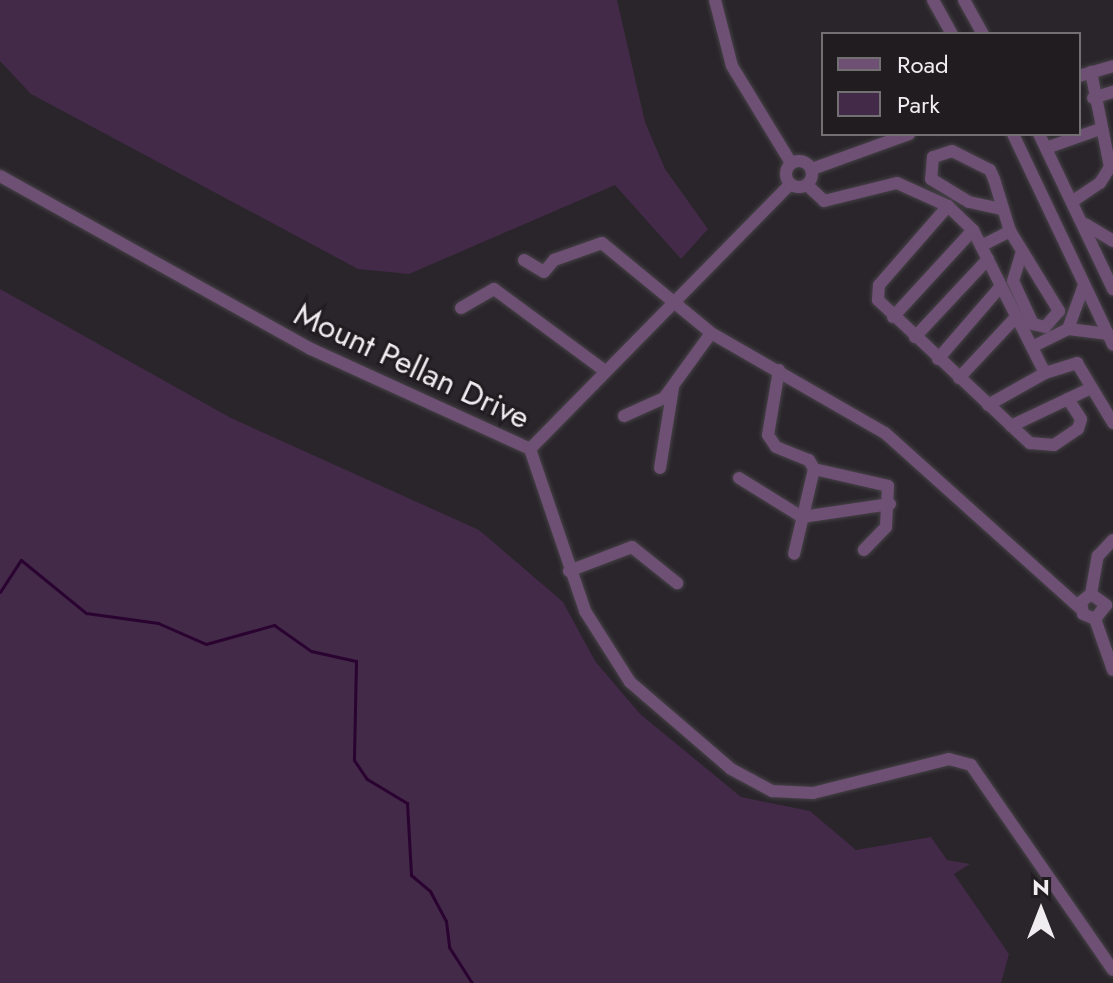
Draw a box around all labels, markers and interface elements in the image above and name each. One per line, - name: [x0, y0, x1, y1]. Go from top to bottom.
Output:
- legend: [821, 32, 1081, 136]
- text: Road: [897, 47, 949, 82]
- text: Park: [897, 87, 940, 122]
- street label: Mount Pellan Drive: [288, 295, 536, 437]
- north arrow: [1001, 871, 1081, 951]
- text: N: [1032, 871, 1050, 903]

